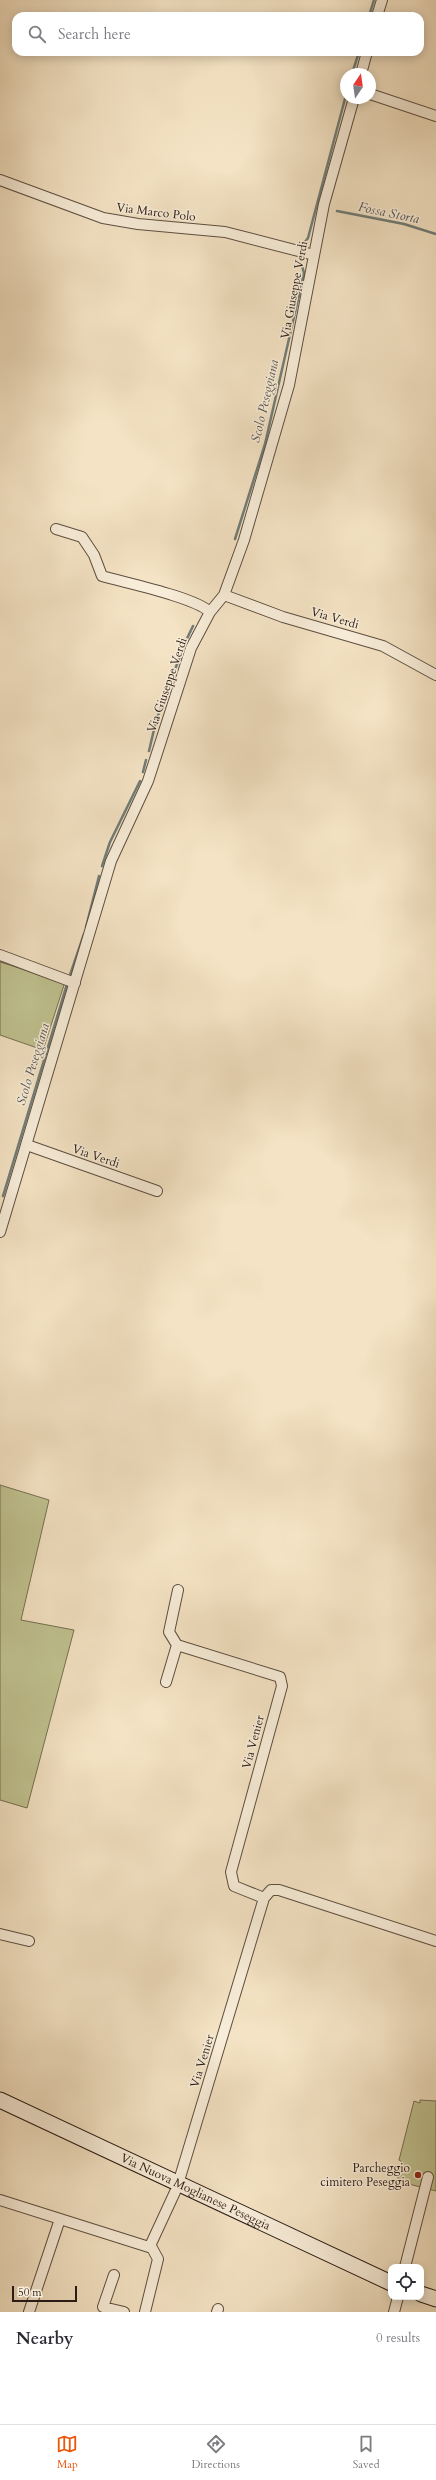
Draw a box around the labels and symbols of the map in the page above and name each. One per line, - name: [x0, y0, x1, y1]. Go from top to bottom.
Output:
- north arrow: [340, 68, 376, 104]
- water label: Fossa Storta: [357, 198, 421, 228]
- street label: Via Marco Polo: [115, 199, 197, 225]
- street label: Via Giuseppe Verdi: [277, 239, 311, 340]
- water label: Scolo Peseggiana: [247, 358, 283, 444]
- street label: Via Verdi: [309, 604, 361, 633]
- street label: Via Giuseppe Verdi: [143, 635, 191, 735]
- water label: Scolo Peseggiana: [12, 1021, 54, 1107]
- street label: Via Verdi: [70, 1140, 122, 1172]
- street label: Via Venier: [238, 1713, 268, 1771]
- street label: Via Venier: [186, 2032, 218, 2090]
- street label: Via Nuova Moglianese Peseggia: [118, 2150, 274, 2234]
- place label: Parcheggio cimitero Peseggia: [320, 2160, 411, 2190]
- marker: Parcheggio cimitero Peseggia: [413, 2170, 423, 2180]
- scale bar: [12, 2284, 77, 2303]

